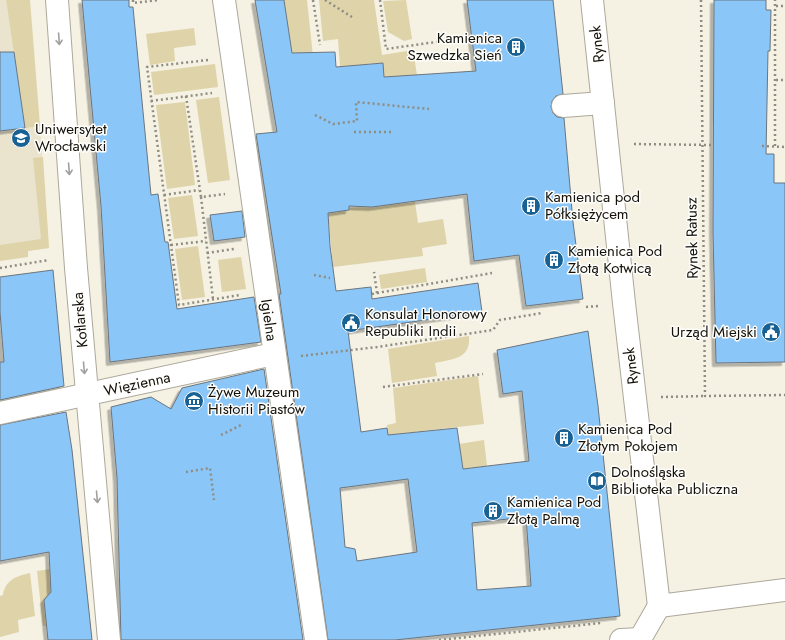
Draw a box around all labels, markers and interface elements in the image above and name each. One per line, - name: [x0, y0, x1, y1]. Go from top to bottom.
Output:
- street label: Rynek: [584, 24, 610, 64]
- place label: Kamienica Szwedzka Sień: [407, 27, 502, 66]
- one-way arrow: [56, 32, 63, 45]
- building icon: Kamienica Szwedzka Sień: [505, 36, 527, 58]
- place label: Uniwersytet Wrocławski: [35, 118, 107, 157]
- school or university icon: Uniwersytet Wrocławski: [10, 127, 32, 149]
- one-way arrow: [65, 162, 72, 175]
- place label: Kamienica pod Półksiężycem: [545, 186, 640, 225]
- building icon: Kamienica pod Półksiężycem: [520, 195, 542, 217]
- street label: Rynek Ratusz: [680, 197, 704, 279]
- place label: Kamienica Pod Złotą Kotwicą: [568, 240, 662, 279]
- building icon: Kamienica Pod Złotą Kotwicą: [543, 249, 565, 271]
- street label: Kotlarska: [67, 291, 93, 349]
- street label: Igielna: [255, 297, 283, 343]
- place label: Konsulat Honorowy Republiki Indii: [365, 303, 487, 342]
- public building icon: Konsulat Honorowy Republiki Indii: [340, 312, 362, 334]
- place label: Urząd Miejski: [671, 321, 757, 343]
- public building icon: Urząd Miejski: [760, 321, 782, 343]
- street label: Rynek: [618, 346, 644, 386]
- one-way arrow: [81, 361, 88, 374]
- street label: Więzienna: [102, 366, 172, 402]
- place label: Żywe Muzeum Historii Piastów: [208, 381, 306, 420]
- museum icon: Żywe Muzeum Historii Piastów: [183, 390, 205, 412]
- place label: Kamienica Pod Złotym Pokojem: [578, 418, 678, 457]
- building icon: Kamienica Pod Złotym Pokojem: [553, 427, 575, 449]
- place label: Dolnośląska Biblioteka Publiczna: [611, 461, 738, 500]
- library icon: Dolnośląska Biblioteka Publiczna: [586, 470, 608, 492]
- one-way arrow: [93, 490, 101, 503]
- place label: Kamienica Pod Złotą Palmą: [507, 491, 601, 530]
- building icon: Kamienica Pod Złotą Palmą: [482, 500, 504, 522]

